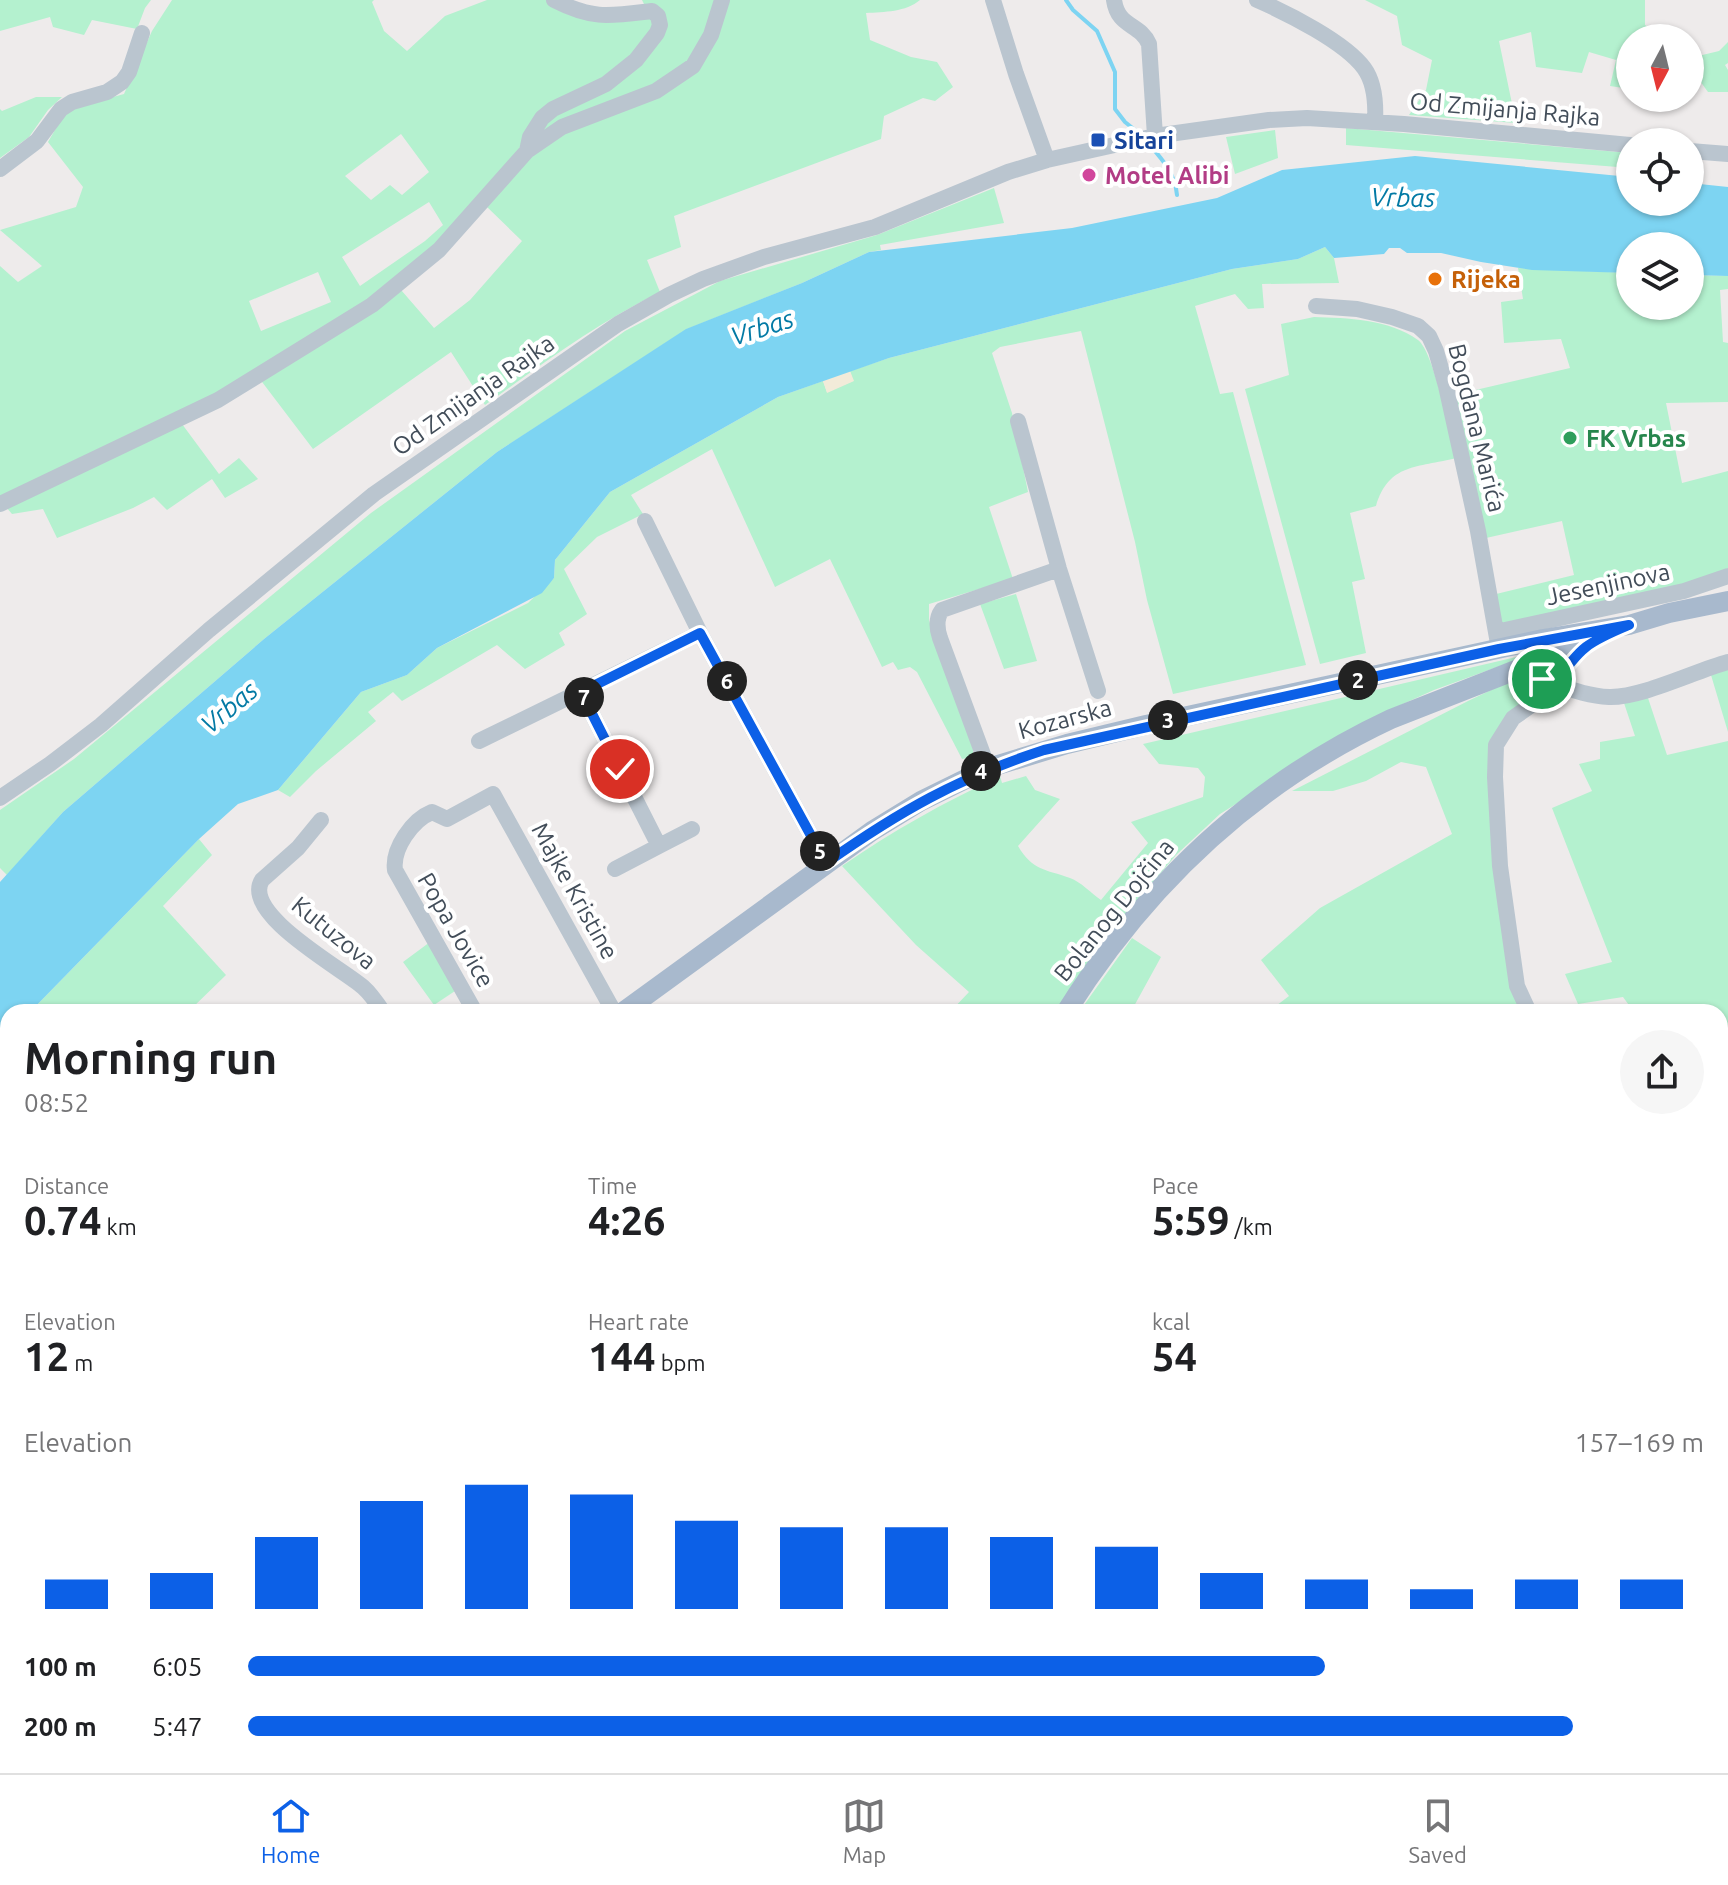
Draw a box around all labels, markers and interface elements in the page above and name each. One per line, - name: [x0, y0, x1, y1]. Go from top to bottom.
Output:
- north arrow: [1616, 24, 1704, 112]
- map controls: [1616, 24, 1704, 320]
- street label: Od Zmijanja Rajka: [1409, 87, 1601, 131]
- place label: Sitari: [1114, 127, 1174, 154]
- button: locate: [1616, 128, 1704, 216]
- marker: Sitari: [1089, 131, 1107, 149]
- place label: Motel Alibi: [1105, 162, 1229, 189]
- marker: Motel Alibi: [1080, 166, 1098, 184]
- water label: Vrbas: [1370, 182, 1436, 212]
- button: layers: [1616, 232, 1704, 320]
- place label: Rijeka: [1451, 266, 1521, 293]
- marker: Rijeka: [1426, 270, 1444, 288]
- water label: Vrbas: [727, 303, 797, 351]
- street label: Od Zmijanja Rajka: [387, 329, 559, 461]
- street label: Bogdana Marića: [1443, 341, 1511, 515]
- place label: FK Vrbas: [1586, 425, 1686, 452]
- marker: FK Vrbas: [1561, 429, 1579, 447]
- street label: Jesenjinova: [1544, 558, 1672, 610]
- pin: [1508, 645, 1576, 713]
- icon: arrive: [1520, 657, 1564, 701]
- pin: 2: [1338, 660, 1378, 700]
- pin: 6: [707, 661, 747, 701]
- text: 2: [1352, 667, 1364, 692]
- text: 6: [721, 668, 733, 693]
- water label: Vrbas: [195, 675, 263, 739]
- pin: 7: [564, 677, 604, 717]
- text: 7: [578, 684, 590, 709]
- street label: Kozarska: [1015, 694, 1115, 744]
- pin: 3: [1148, 700, 1188, 740]
- text: 3: [1162, 707, 1174, 732]
- pin: [586, 735, 654, 803]
- icon: check: [598, 747, 642, 791]
- pin: 4: [961, 751, 1001, 791]
- text: 4: [975, 758, 987, 783]
- street label: Majke Kristine: [526, 818, 624, 964]
- pin: 5: [800, 831, 840, 871]
- street label: Bolanog Dojčina: [1048, 834, 1180, 986]
- text: 5: [814, 838, 826, 863]
- street label: Popa Jovice: [412, 868, 500, 992]
- street label: Kutuzova: [287, 891, 381, 975]
- button: share: [1620, 1030, 1704, 1114]
- text: Morning run: [24, 1033, 277, 1082]
- text: 08:52: [24, 1088, 89, 1117]
- text: Distance: [24, 1173, 109, 1198]
- text: Time: [588, 1173, 637, 1198]
- text: Pace: [1152, 1173, 1199, 1198]
- text: 0.74: [24, 1198, 102, 1243]
- text: 4:26: [588, 1198, 666, 1243]
- text: 5:59: [1152, 1198, 1230, 1243]
- text: km: [102, 1214, 137, 1239]
- text: /km: [1230, 1214, 1273, 1239]
- text: Elevation: [24, 1309, 116, 1334]
- text: Heart rate: [588, 1309, 689, 1334]
- text: kcal: [1152, 1309, 1190, 1334]
- text: 12: [24, 1334, 69, 1379]
- text: 144: [588, 1334, 656, 1379]
- text: 54: [1152, 1334, 1197, 1379]
- text: m: [69, 1350, 93, 1375]
- text: bpm: [656, 1350, 705, 1375]
- text: Elevation: [24, 1428, 132, 1457]
- text: 157–169 m: [1575, 1428, 1704, 1457]
- text: 100 m: [24, 1652, 97, 1681]
- text: 6:05: [152, 1652, 202, 1681]
- text: 200 m: [24, 1712, 97, 1741]
- text: 5:47: [152, 1712, 202, 1741]
- tab: Home: [261, 1794, 320, 1867]
- tab: Map: [842, 1794, 886, 1867]
- tab: Saved: [1408, 1794, 1467, 1867]

